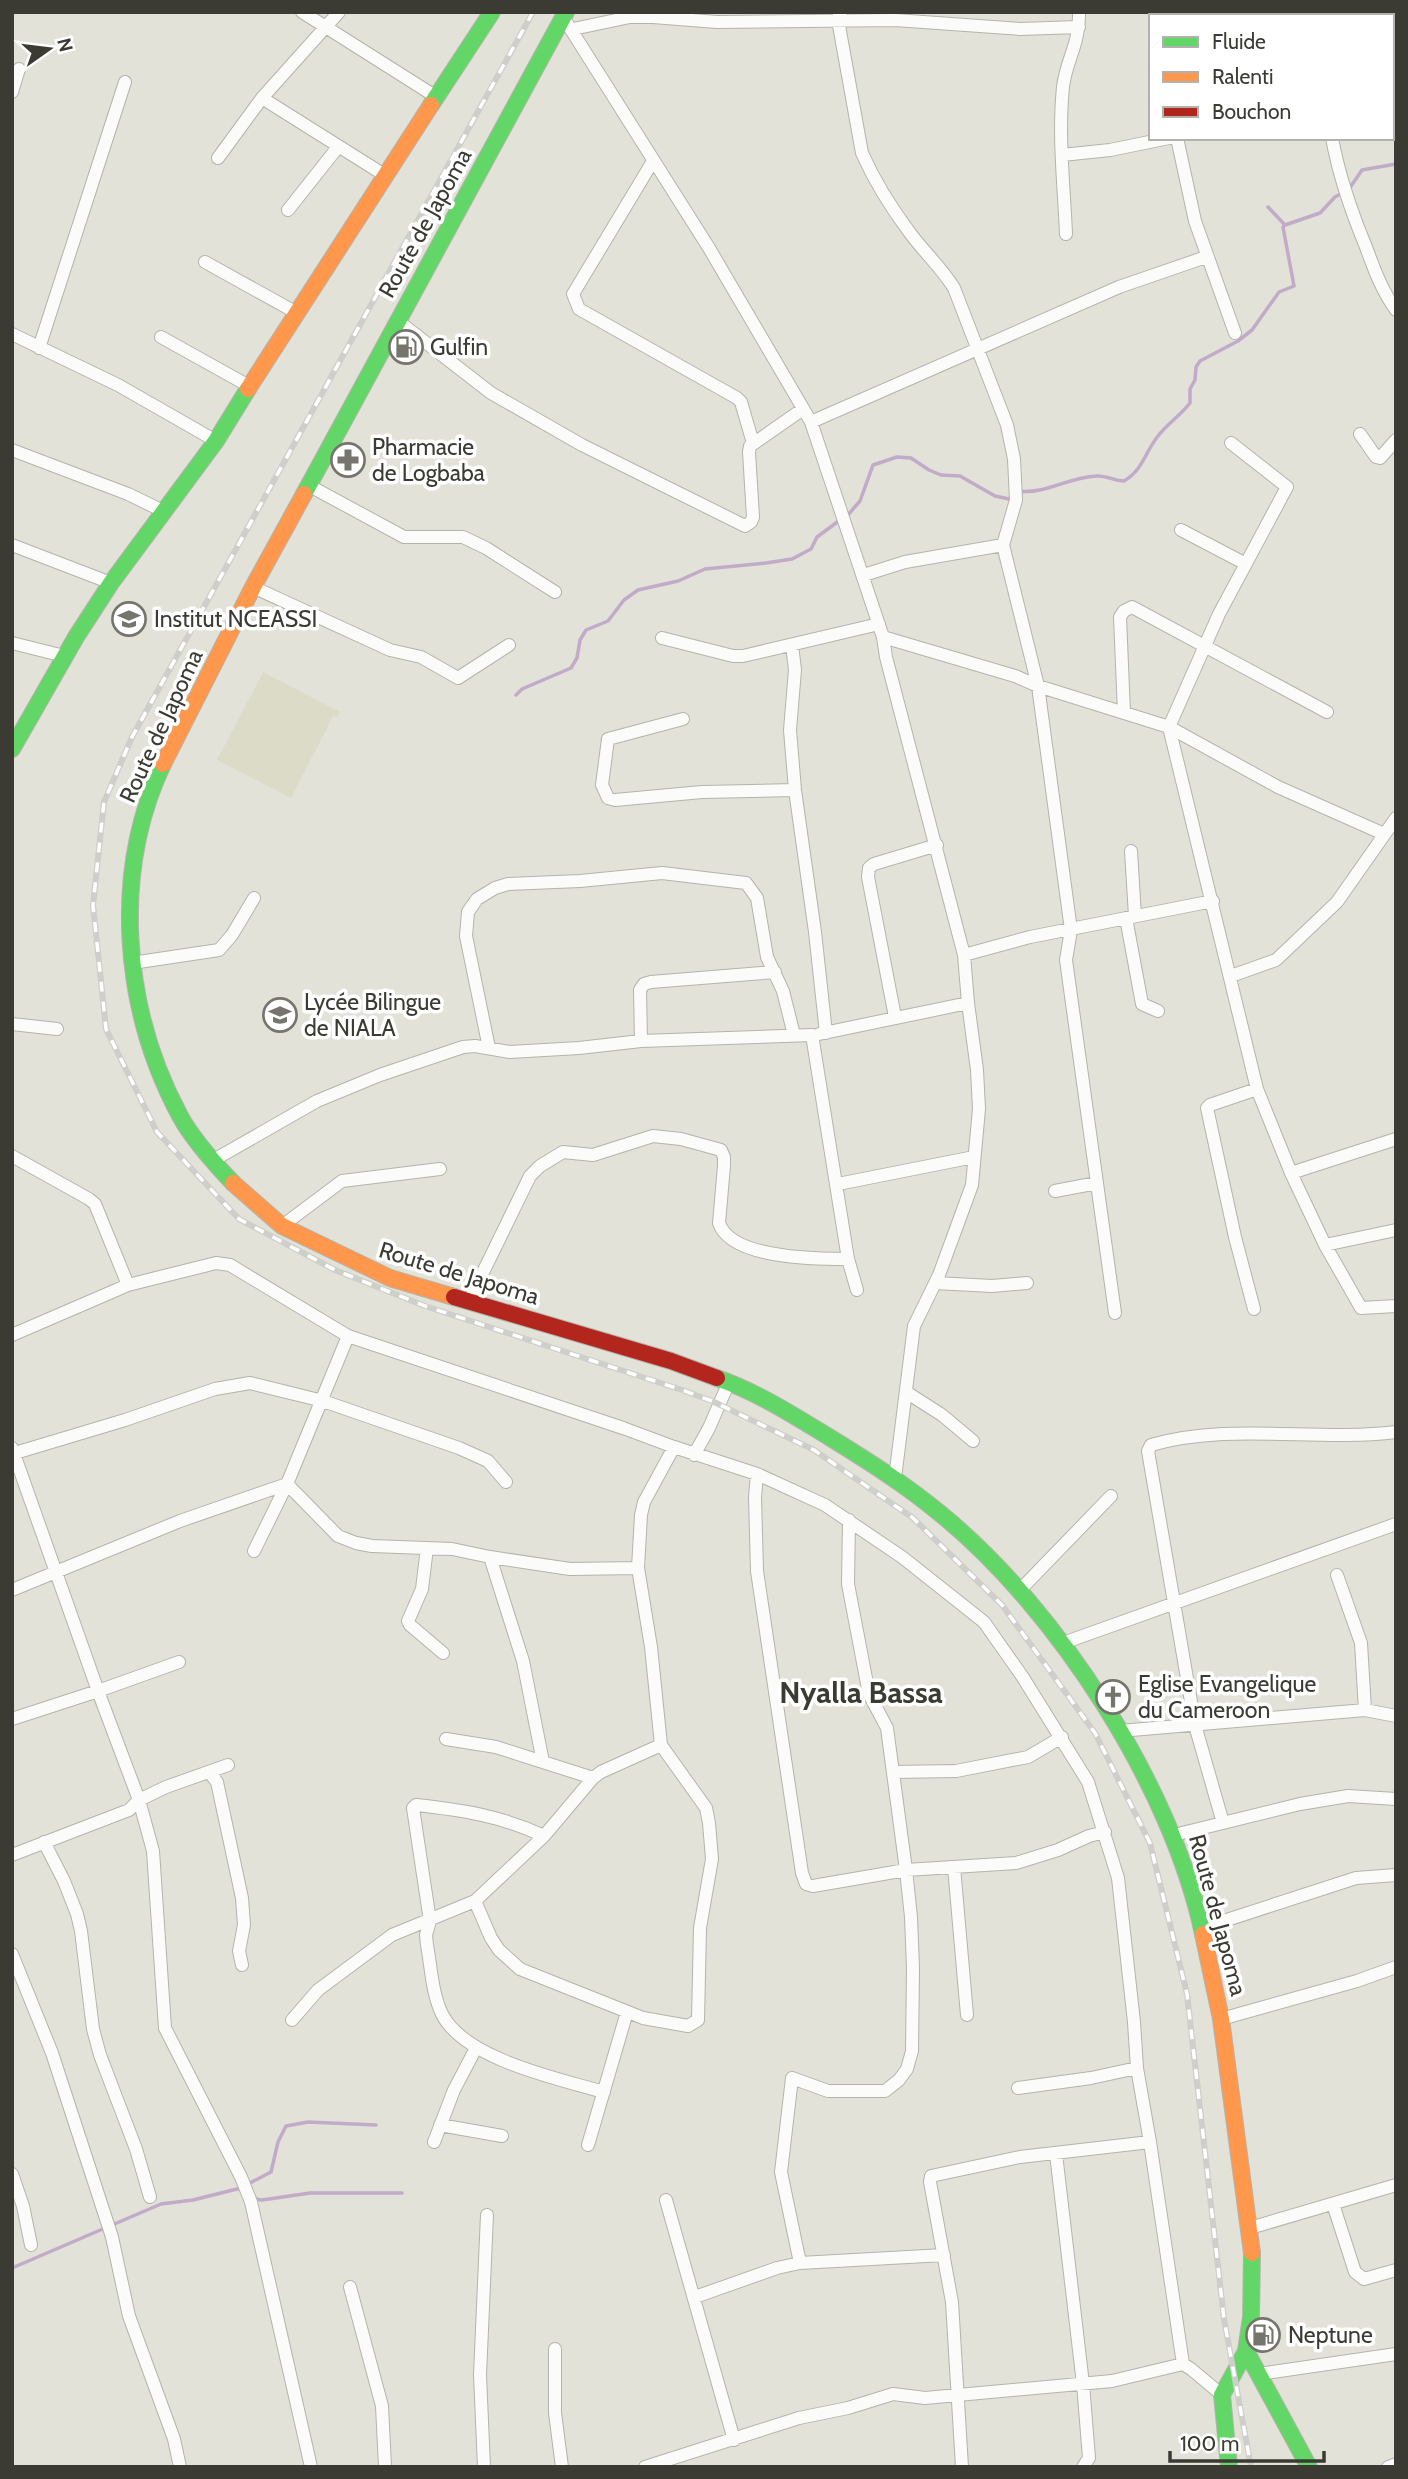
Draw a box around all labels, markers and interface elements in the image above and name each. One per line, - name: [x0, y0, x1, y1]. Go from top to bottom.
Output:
- north arrow: [14, 14, 84, 84]
- legend: [1149, 14, 1394, 140]
- text: Fluide: [1212, 29, 1266, 54]
- text: N: [52, 36, 78, 54]
- text: Ralenti: [1212, 64, 1273, 89]
- text: Bouchon: [1212, 99, 1291, 124]
- street label: Route de Japoma: [373, 144, 477, 302]
- fuel station icon: Gulfin: [387, 328, 425, 366]
- place label: Gulfin: [430, 333, 488, 361]
- place label: Pharmacie de Logbaba: [372, 433, 485, 487]
- pharmacy icon: Pharmacie de Logbaba: [329, 441, 367, 479]
- school or university icon: Institut NCEASSI: [110, 600, 148, 638]
- place label: Institut NCEASSI: [154, 605, 317, 633]
- street label: Route de Japoma: [113, 645, 209, 807]
- place label: Lycée Bilingue de NIALA: [304, 988, 441, 1042]
- school or university icon: Lycée Bilingue de NIALA: [261, 996, 299, 1034]
- street label: Route de Japoma: [376, 1235, 542, 1311]
- place label: Eglise Evangelique du Cameroon: [1138, 1670, 1316, 1724]
- district label: Nyalla Bassa: [779, 1674, 943, 1711]
- church icon: Eglise Evangelique du Cameroon: [1094, 1678, 1132, 1716]
- street label: Route de Japoma: [1183, 1831, 1253, 1999]
- fuel station icon: Neptune: [1244, 2316, 1282, 2354]
- place label: Neptune: [1288, 2321, 1373, 2349]
- scale bar: [1170, 2420, 1324, 2464]
- text: 100 m: [1180, 2431, 1239, 2456]

